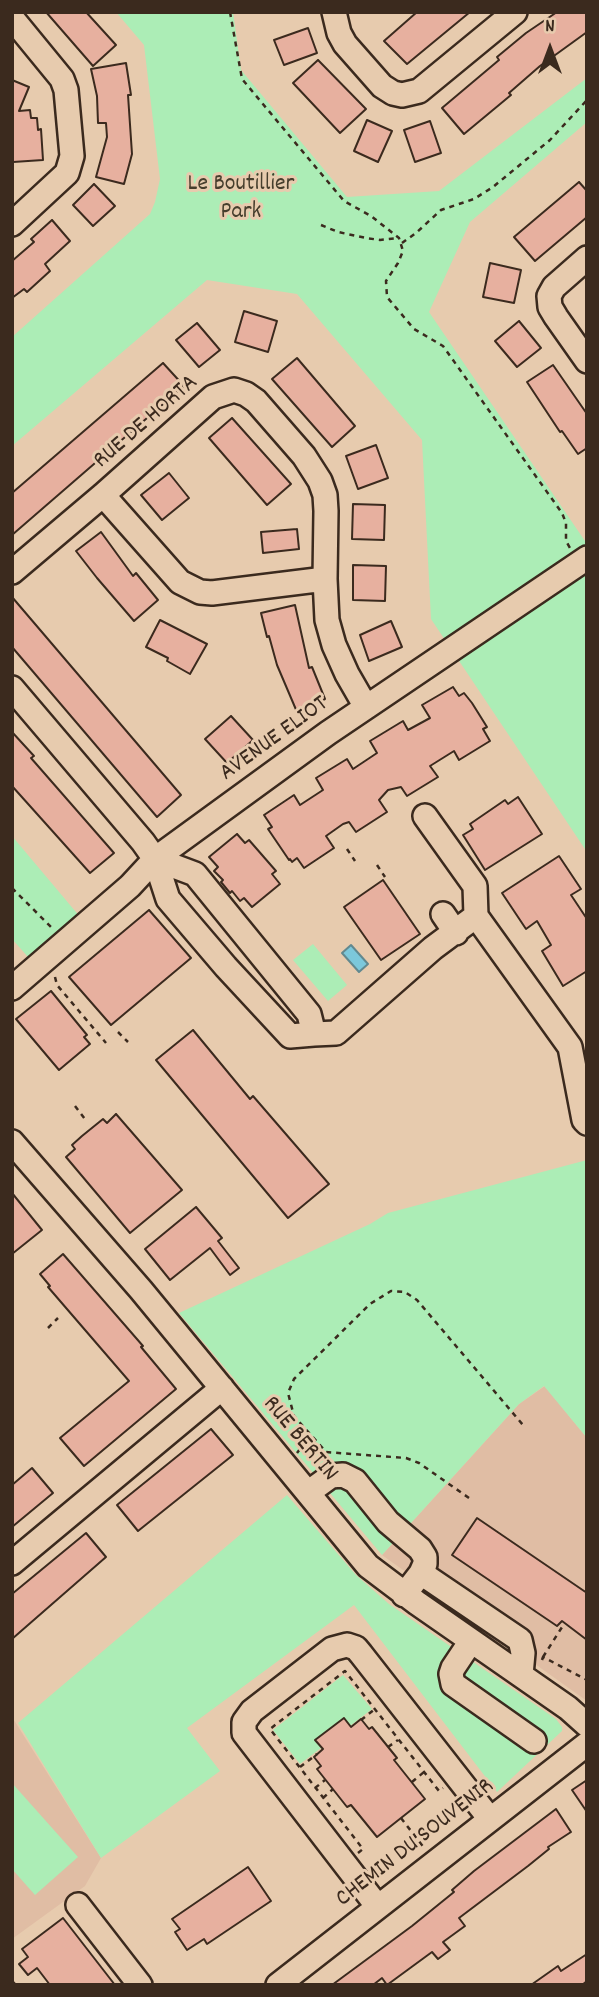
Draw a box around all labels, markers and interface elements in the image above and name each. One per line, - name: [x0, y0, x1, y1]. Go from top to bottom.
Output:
- north arrow: [515, 14, 585, 84]
- text: N: [545, 14, 555, 41]
- park label: Le Boutillier Park: [188, 172, 294, 228]
- street label: RUE DE HORTA: [89, 370, 205, 476]
- street label: AVENUE ELIOT: [215, 691, 335, 789]
- street label: RUE BERTIN: [255, 1391, 343, 1489]
- street label: CHEMIN DU SOUVENIR: [331, 1773, 501, 1915]

